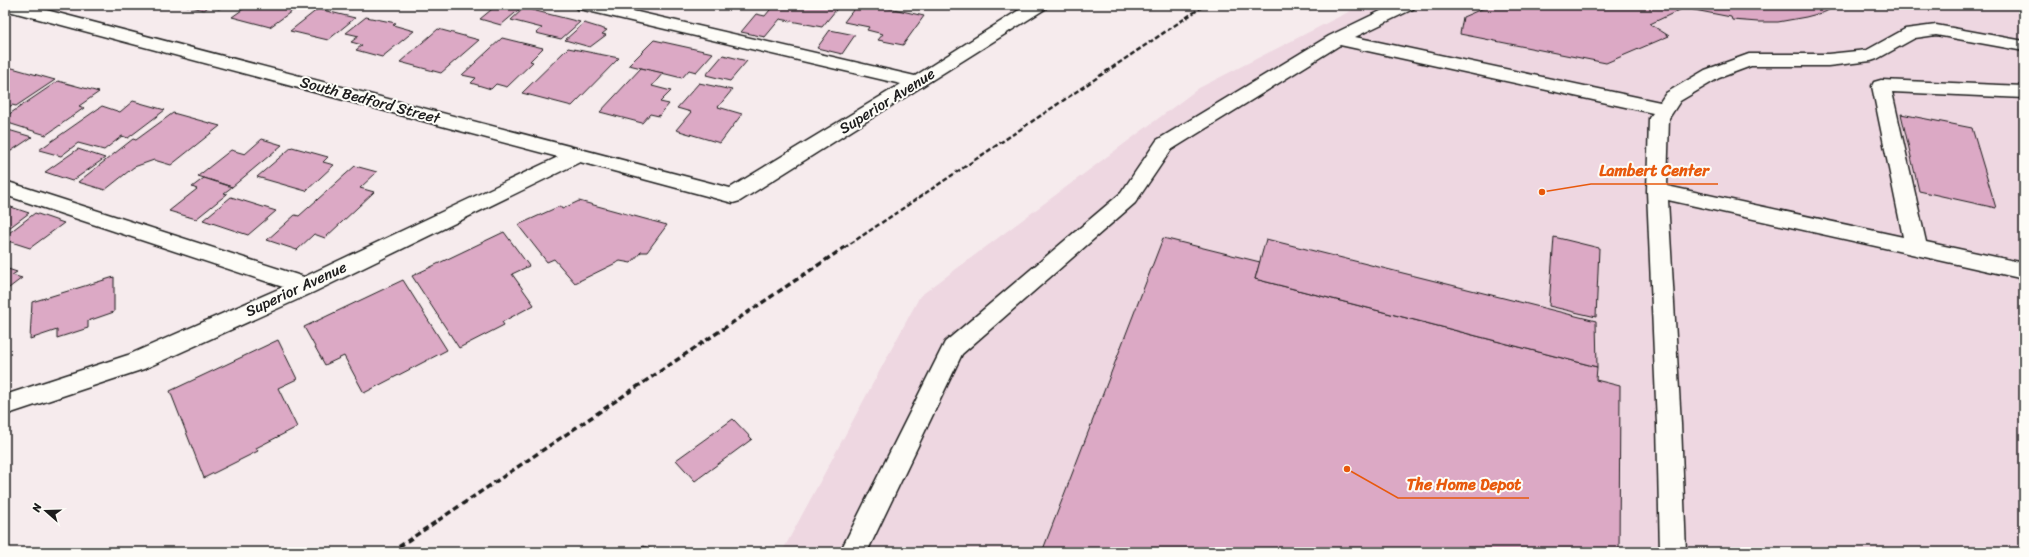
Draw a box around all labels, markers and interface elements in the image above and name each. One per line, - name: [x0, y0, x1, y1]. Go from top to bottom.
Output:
- street label: Superior Avenue: [834, 61, 941, 141]
- street label: South Bedford Street: [297, 69, 444, 131]
- callout: Lambert Center: [1591, 156, 1718, 184]
- text: Lambert Center: [1599, 156, 1710, 185]
- street label: Superior Avenue: [241, 254, 351, 324]
- callout: The Home Depot: [1398, 470, 1529, 498]
- text: The Home Depot: [1407, 470, 1521, 499]
- north arrow: [26, 491, 66, 531]
- text: N: [26, 501, 47, 516]

